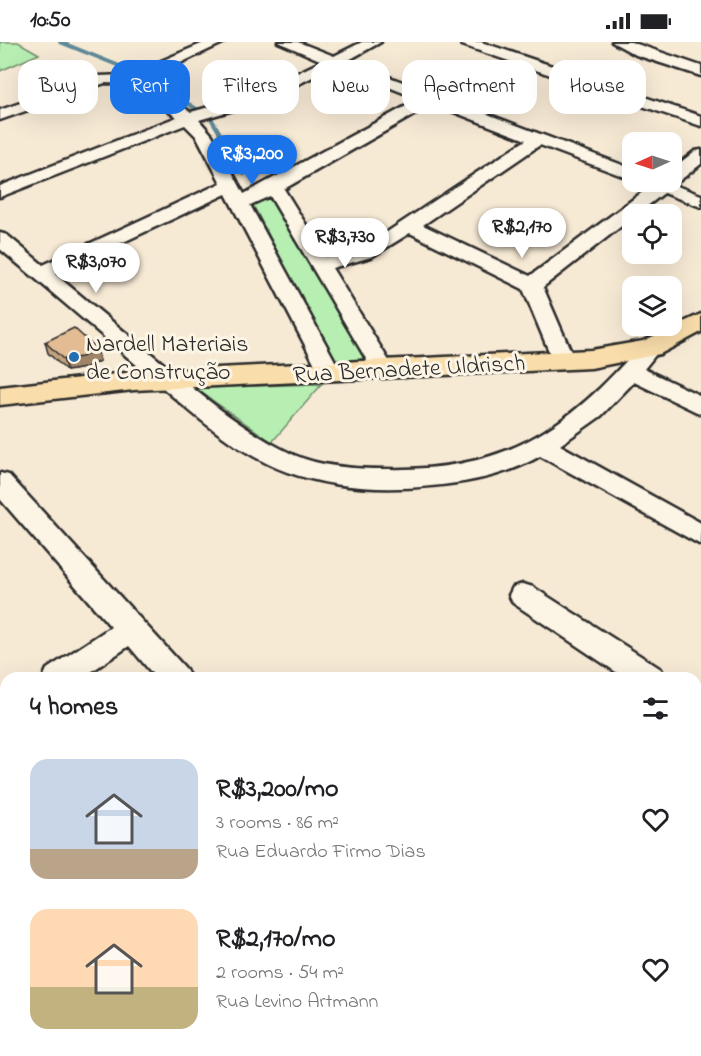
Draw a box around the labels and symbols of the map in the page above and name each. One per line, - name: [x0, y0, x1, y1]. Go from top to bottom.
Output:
- north arrow: [622, 132, 682, 192]
- pin: R$3,200: [197, 135, 307, 186]
- pin: R$2,170: [467, 208, 577, 259]
- pin: R$3,730: [290, 218, 400, 269]
- pin: R$3,070: [41, 243, 151, 294]
- place label: Nardell Materiais de Construção: [86, 328, 249, 391]
- street label: Rua Bernadete Uldrisch: [292, 347, 526, 394]
- marker: Nardell Materiais de Construção: [67, 350, 81, 364]

